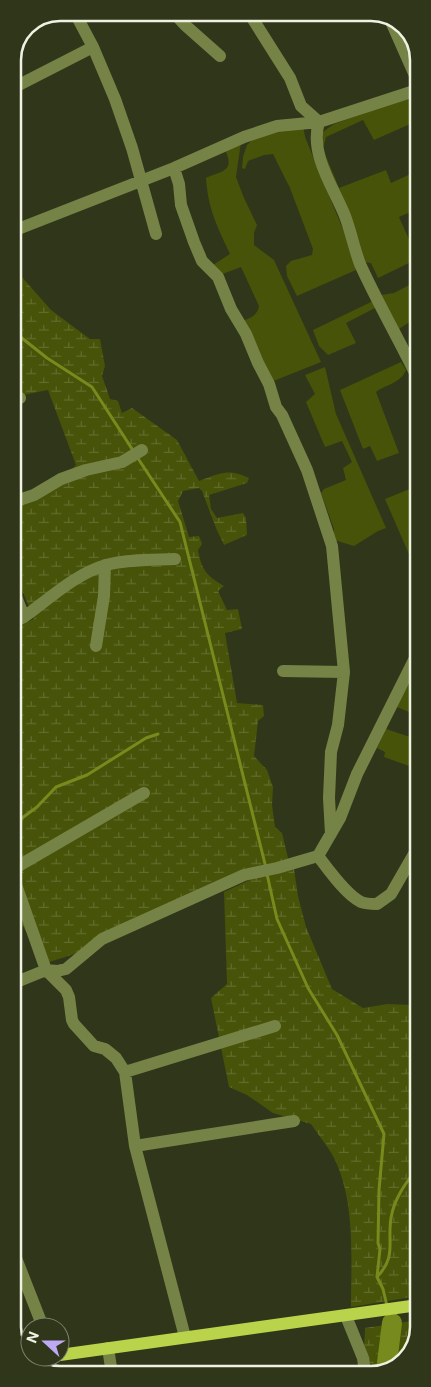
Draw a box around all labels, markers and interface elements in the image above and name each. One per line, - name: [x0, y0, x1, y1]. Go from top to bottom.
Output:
- north arrow: [20, 1317, 70, 1367]
- text: N: [23, 1329, 42, 1345]

